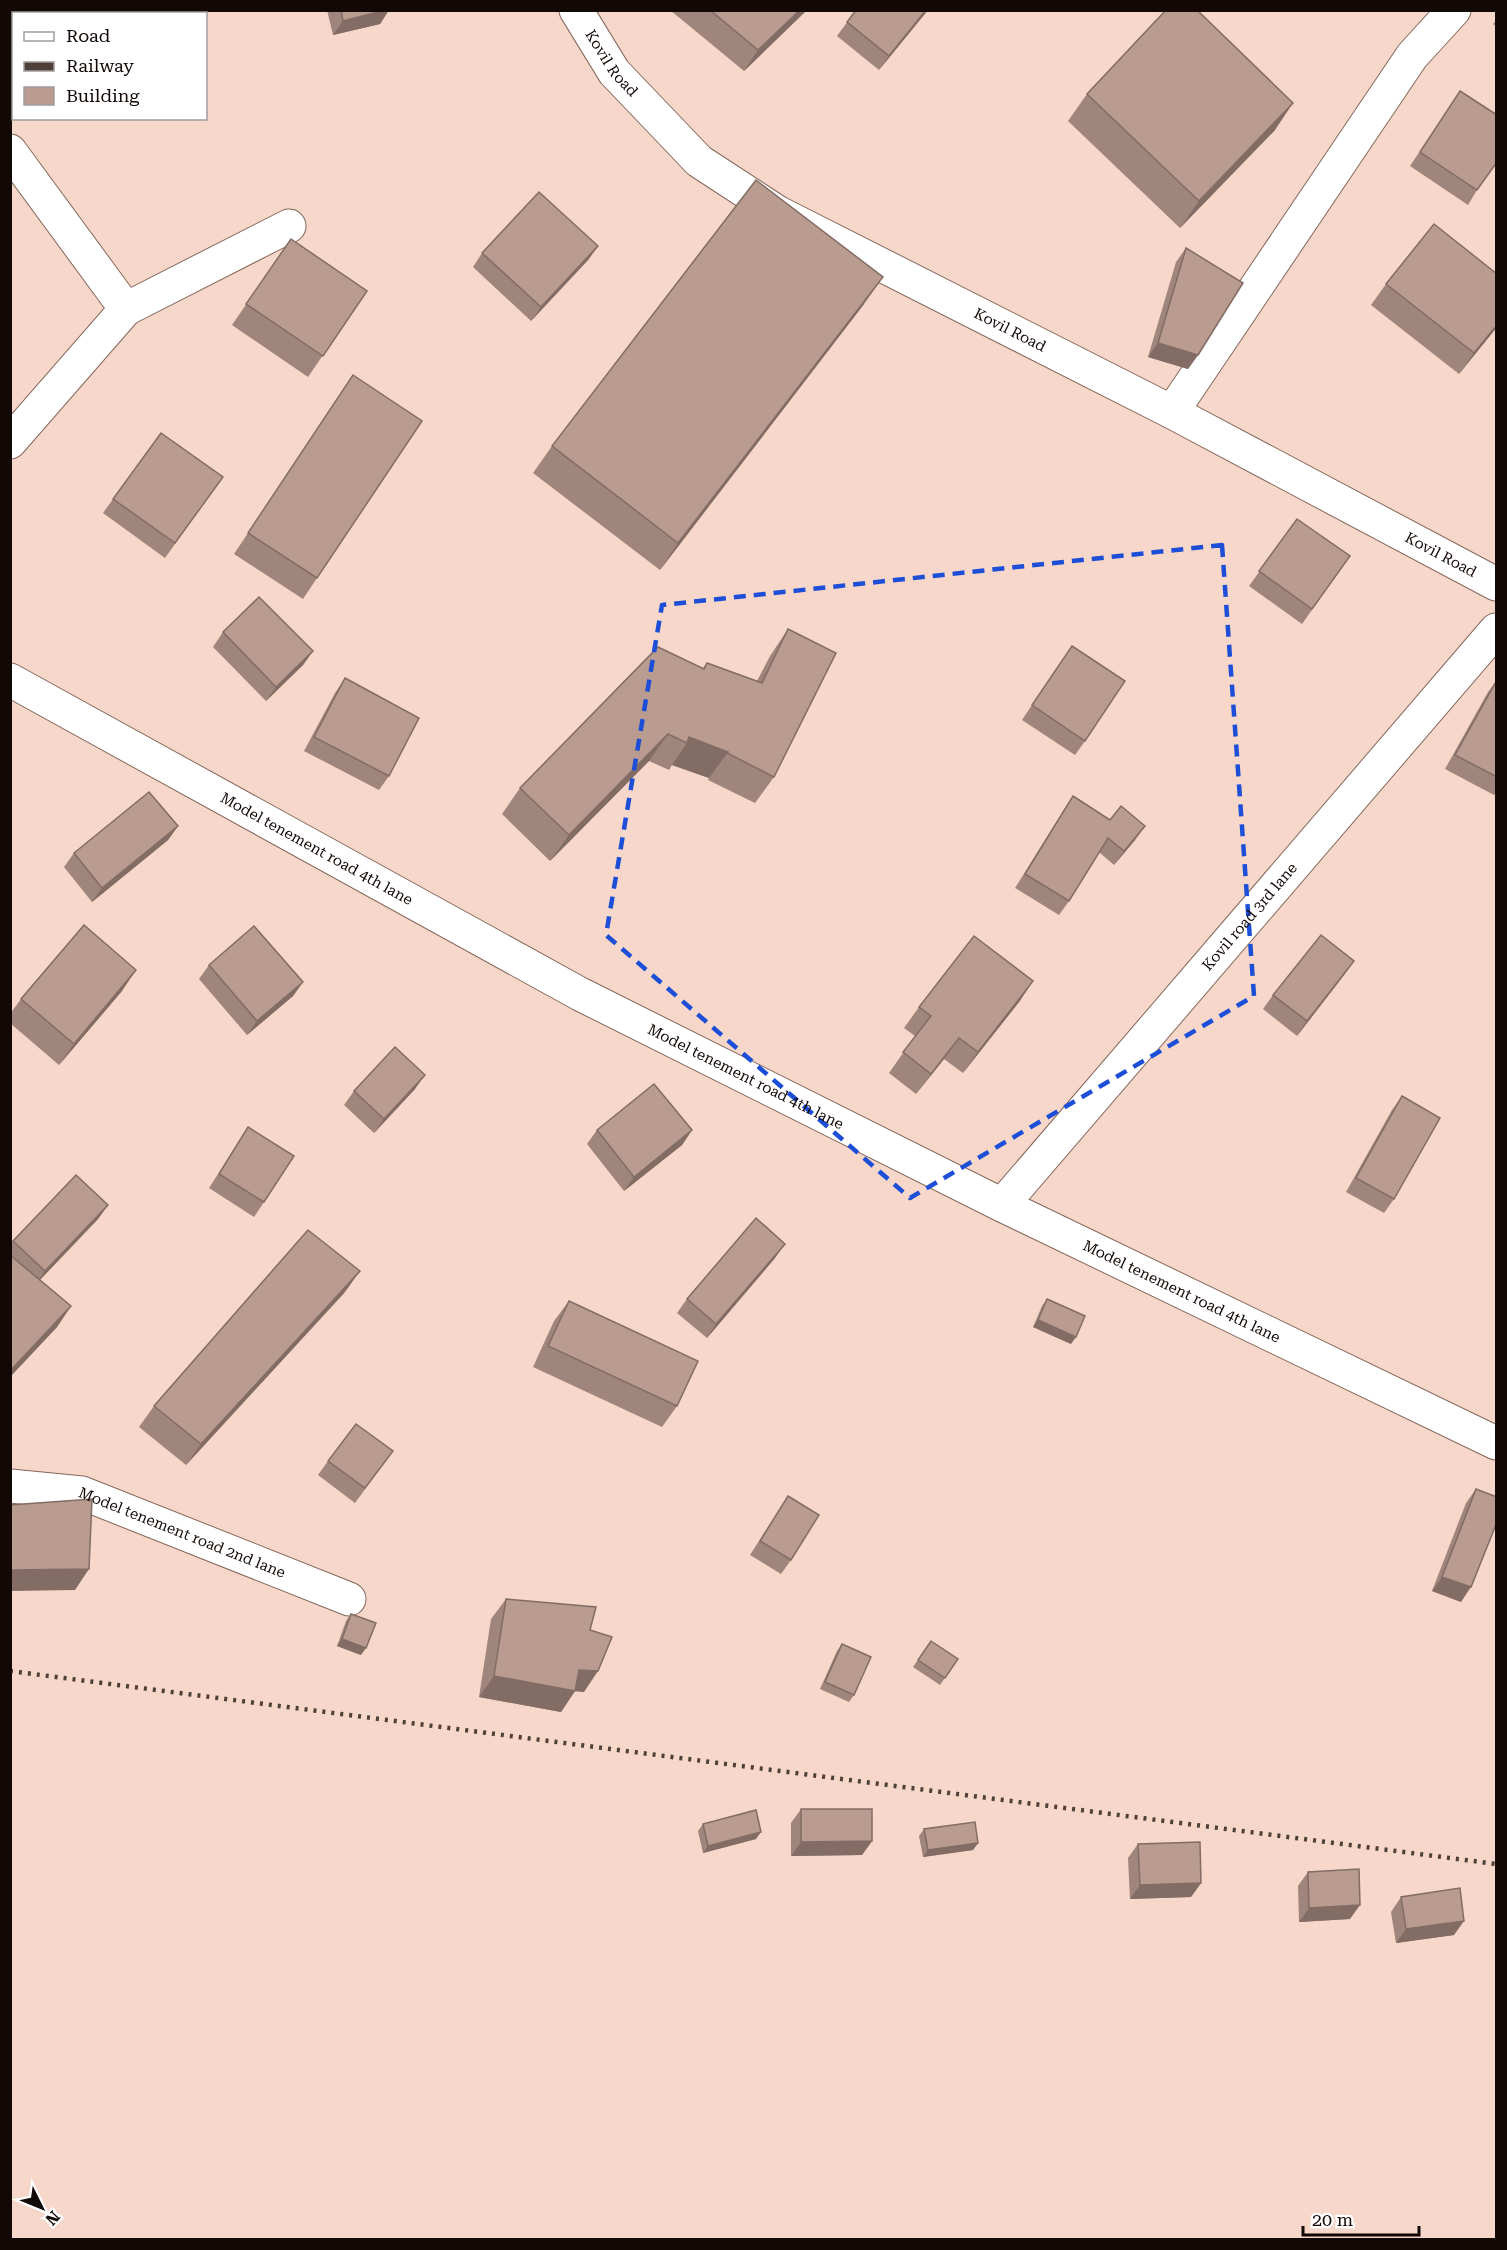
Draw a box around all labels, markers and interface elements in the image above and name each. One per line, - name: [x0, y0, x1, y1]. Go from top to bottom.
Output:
- legend: [12, 12, 207, 120]
- text: Road: [66, 25, 111, 46]
- street label: Kovil Road: [581, 26, 642, 101]
- text: Railway: [66, 55, 134, 76]
- text: Building: [66, 85, 140, 106]
- street label: Kovil Road: [971, 304, 1049, 356]
- street label: Kovil Road: [1402, 528, 1480, 581]
- street label: Model tenement road 4th lane: [217, 789, 416, 909]
- street label: Kovil road 3rd lane: [1198, 859, 1301, 974]
- street label: Model tenement road 4th lane: [645, 1020, 847, 1133]
- street label: Model tenement road 4th lane: [1080, 1236, 1283, 1347]
- street label: Model tenement road 2nd lane: [76, 1484, 288, 1582]
- north arrow: [12, 2178, 72, 2238]
- scale bar: [1303, 2199, 1418, 2237]
- text: N: [41, 2207, 64, 2229]
- text: 20 m: [1312, 2209, 1353, 2230]

